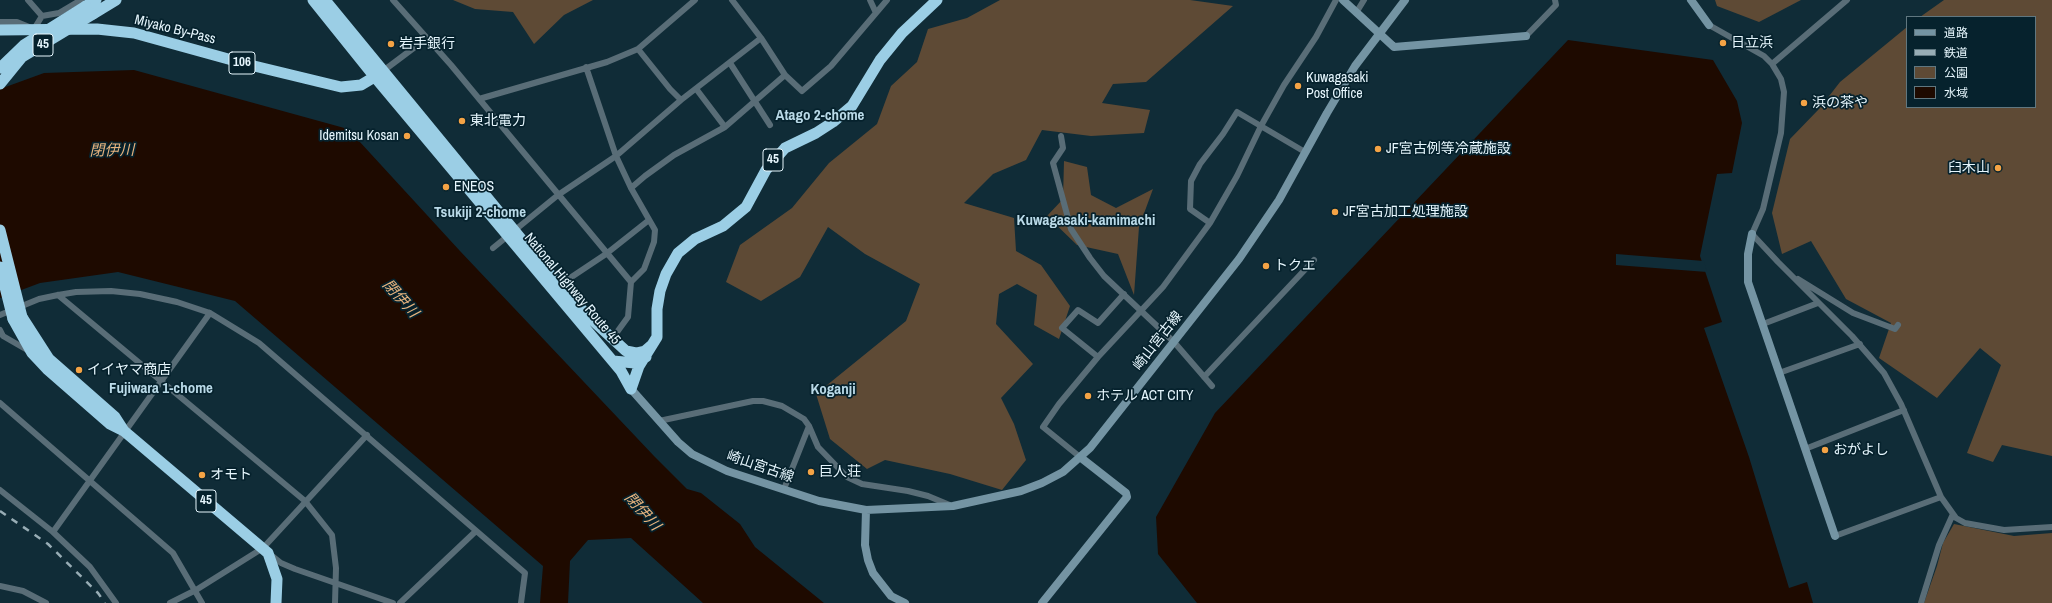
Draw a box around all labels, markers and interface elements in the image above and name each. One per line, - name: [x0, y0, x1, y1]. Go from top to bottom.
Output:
- street label: Miyako By-Pass: [133, 12, 217, 48]
- legend: [1906, 16, 2036, 108]
- text: 道路: [1944, 25, 1968, 41]
- road number: 45: [33, 34, 53, 56]
- place label: 日立浜: [1731, 35, 1773, 51]
- place label: 岩手銀行: [399, 36, 455, 52]
- marker: 日立浜: [1718, 38, 1728, 48]
- marker: 岩手銀行: [386, 39, 396, 49]
- text: 鉄道: [1944, 45, 1968, 61]
- road number: 106: [229, 52, 255, 74]
- text: 公園: [1944, 65, 1968, 81]
- place label: Kuwagasaki Post Office: [1306, 70, 1369, 102]
- marker: Kuwagasaki Post Office: [1293, 81, 1303, 91]
- text: 水域: [1944, 85, 1968, 101]
- place label: 浜の茶や: [1812, 95, 1868, 111]
- marker: 浜の茶や: [1799, 98, 1809, 108]
- district label: Atago 2-chome: [776, 107, 864, 125]
- place label: 東北電力: [470, 113, 526, 129]
- marker: 東北電力: [457, 116, 467, 126]
- place label: Idemitsu Kosan: [319, 128, 399, 144]
- marker: Idemitsu Kosan: [402, 131, 412, 141]
- place label: JF宮古例等冷蔵施設: [1386, 141, 1511, 157]
- water label: 閉伊川: [89, 142, 135, 160]
- marker: JF宮古例等冷蔵施設: [1373, 144, 1383, 154]
- road number: 45: [763, 149, 783, 171]
- place label: 臼木山: [1948, 160, 1990, 176]
- marker: 臼木山: [1993, 163, 2003, 173]
- place label: ENEOS: [454, 179, 494, 195]
- marker: ENEOS: [441, 182, 451, 192]
- district label: Tsukiji 2-chome: [434, 204, 526, 222]
- place label: JF宮古加工処理施設: [1343, 204, 1468, 220]
- marker: JF宮古加工処理施設: [1330, 207, 1340, 217]
- district label: Kuwagasaki-kamimachi: [1017, 212, 1155, 230]
- street label: National Highway Route 45: [520, 230, 624, 348]
- place label: トクエ: [1274, 258, 1316, 274]
- marker: トクエ: [1261, 261, 1271, 271]
- water label: 閉伊川: [378, 276, 422, 322]
- street label: 崎山宮古線: [1130, 308, 1186, 374]
- place label: イイヤマ商店: [87, 362, 171, 378]
- marker: イイヤマ商店: [74, 365, 84, 375]
- district label: Fujiwara 1-chome: [109, 380, 213, 398]
- district label: Koganji: [810, 381, 856, 399]
- place label: ホテル ACT CITY: [1096, 388, 1193, 404]
- marker: ホテル ACT CITY: [1083, 391, 1093, 401]
- place label: おがよし: [1833, 442, 1889, 458]
- marker: おがよし: [1820, 445, 1830, 455]
- street label: 崎山宮古線: [724, 448, 796, 486]
- place label: 巨人荘: [819, 464, 861, 480]
- place label: オモト: [210, 467, 252, 483]
- marker: 巨人荘: [806, 467, 816, 477]
- marker: オモト: [197, 470, 207, 480]
- water label: 閉伊川: [620, 489, 664, 535]
- road number: 45: [196, 490, 216, 512]

